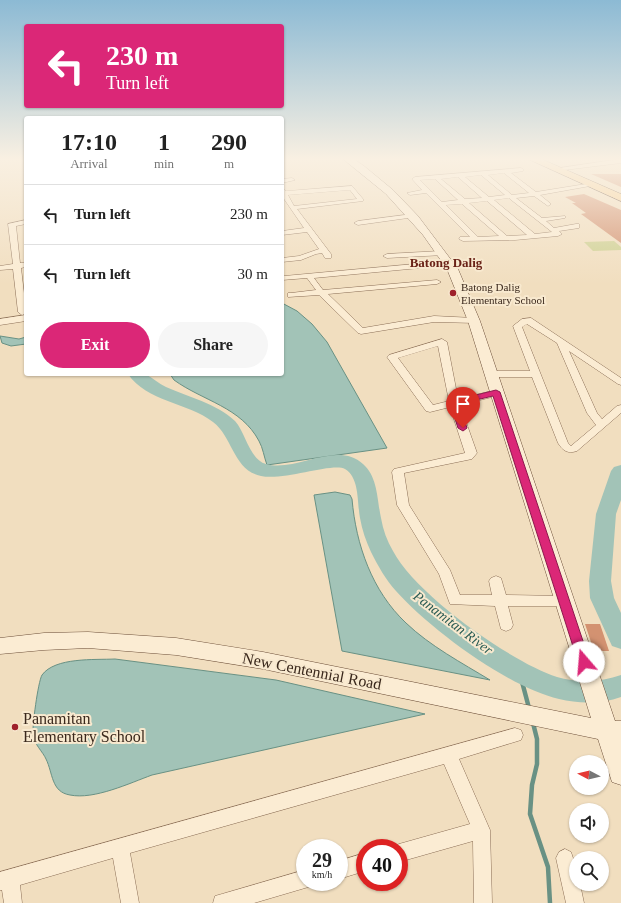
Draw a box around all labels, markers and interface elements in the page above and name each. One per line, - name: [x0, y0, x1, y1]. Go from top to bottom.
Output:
- icon: left: [40, 40, 92, 92]
- text: 230 m: [106, 40, 178, 71]
- text: Turn left: [106, 73, 169, 93]
- text: 17:10: [61, 129, 117, 155]
- text: 1: [158, 129, 170, 155]
- text: 290: [211, 129, 247, 155]
- text: Arrival: [70, 156, 108, 171]
- text: min: [154, 156, 174, 171]
- text: m: [224, 156, 234, 171]
- icon: left: [40, 204, 62, 226]
- text: Turn left: [74, 206, 131, 222]
- text: 230 m: [230, 206, 268, 222]
- district label: Batong Dalig: [410, 255, 483, 270]
- icon: left: [40, 264, 62, 286]
- text: Turn left: [74, 266, 131, 282]
- text: 30 m: [238, 266, 268, 282]
- place label: Batong Dalig Elementary School: [461, 281, 545, 306]
- marker: Batong Dalig Elementary School: [448, 288, 458, 298]
- button: Exit: [40, 322, 150, 368]
- button: Share: [158, 322, 268, 368]
- pin: [446, 387, 480, 428]
- icon: arrive: [452, 393, 474, 415]
- water label: Panamitan River: [410, 588, 496, 658]
- position arrow: [563, 641, 605, 683]
- street label: New Centennial Road: [241, 649, 383, 693]
- place label: Panamitan Elementary School: [23, 710, 146, 746]
- marker: Panamitan Elementary School: [10, 722, 20, 732]
- north arrow: [569, 755, 609, 795]
- map controls: [569, 755, 609, 891]
- button: sound: [569, 803, 609, 843]
- speed limit sign: 40: [356, 839, 408, 891]
- text: 29: [312, 849, 332, 871]
- button: search: [569, 851, 609, 891]
- text: km/h: [312, 869, 332, 880]

